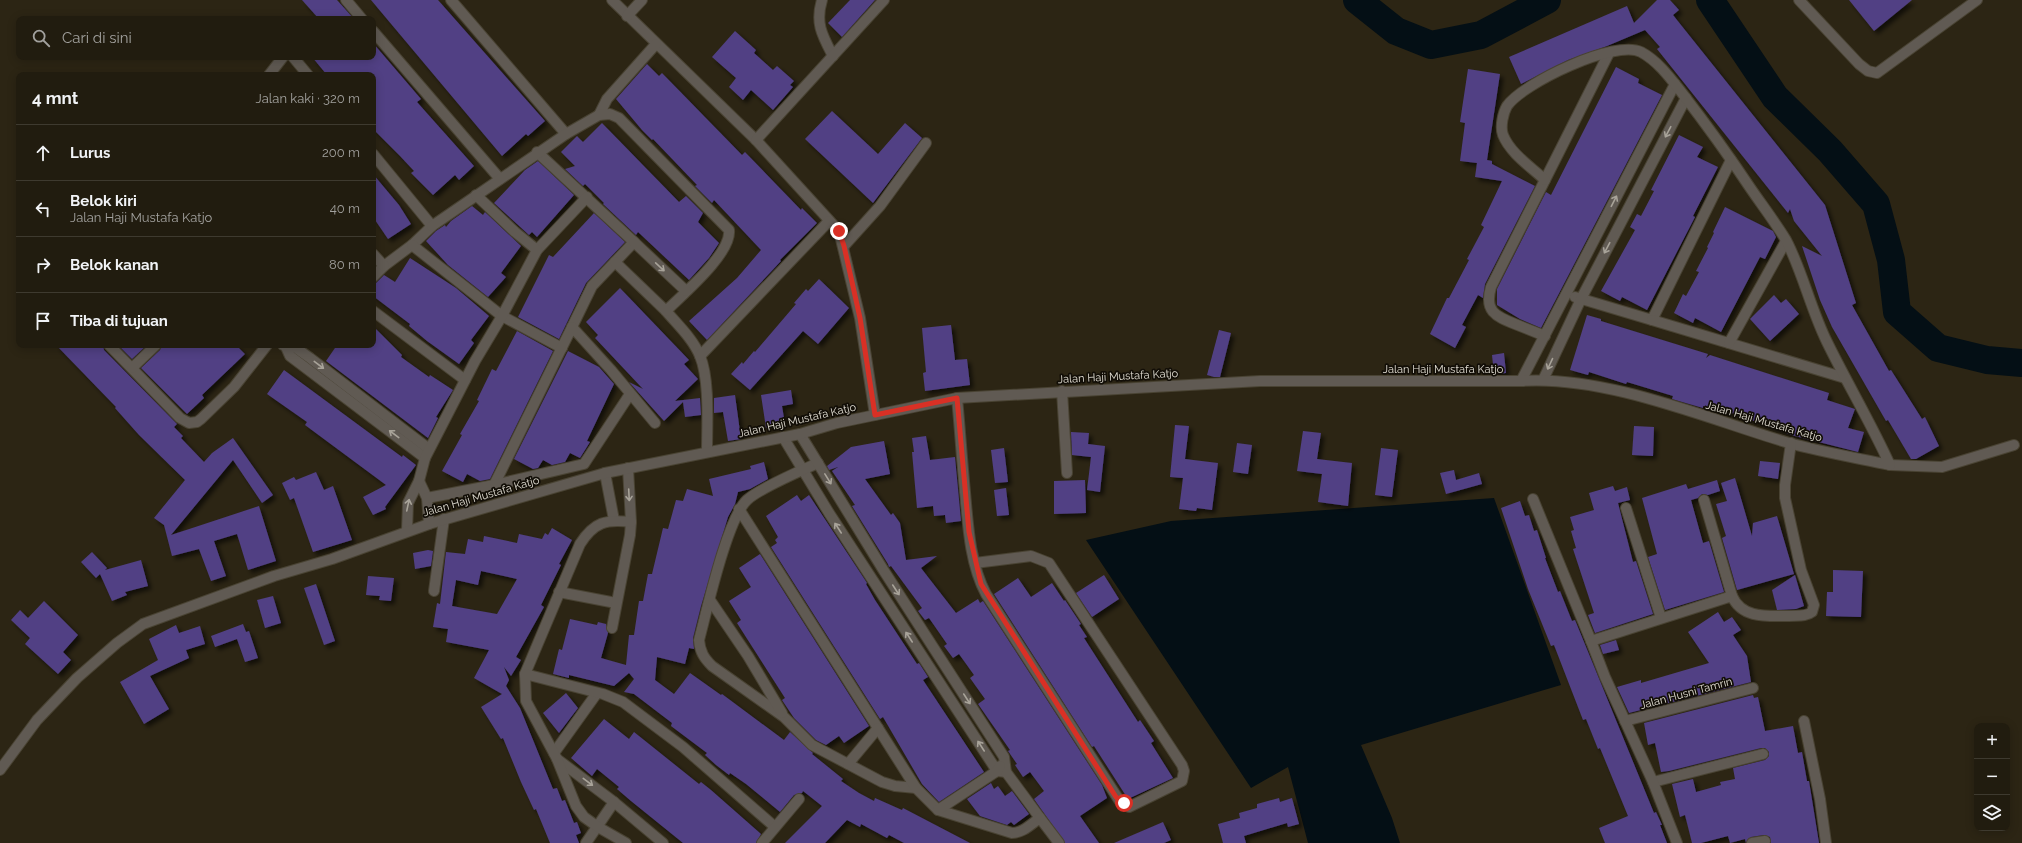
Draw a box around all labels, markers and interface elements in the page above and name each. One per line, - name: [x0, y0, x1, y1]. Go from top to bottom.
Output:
- search box: [16, 16, 376, 60]
- icon: search: [30, 27, 52, 49]
- text: Cari di sini: [62, 29, 132, 47]
- text: 4 mnt: [32, 88, 78, 108]
- text: Jalan kaki · 320 m: [256, 91, 360, 106]
- one-way arrow: [1663, 126, 1671, 138]
- icon: ahead: [32, 142, 54, 164]
- text: Lurus: [70, 144, 111, 162]
- text: 200 m: [322, 145, 360, 160]
- text: Belok kiri: [70, 192, 137, 210]
- one-way arrow: [1611, 196, 1618, 208]
- icon: left: [32, 198, 54, 220]
- text: 40 m: [330, 201, 360, 216]
- text: Jalan Haji Mustafa Katjo: [70, 210, 212, 225]
- route end: [830, 222, 848, 240]
- one-way arrow: [1603, 241, 1611, 253]
- icon: right: [32, 254, 54, 276]
- text: Belok kanan: [70, 256, 159, 274]
- text: 80 m: [329, 257, 360, 272]
- one-way arrow: [655, 262, 665, 271]
- icon: arrive: [32, 310, 54, 332]
- text: Tiba di tujuan: [70, 312, 168, 330]
- one-way arrow: [1546, 358, 1554, 370]
- one-way arrow: [314, 361, 325, 369]
- street label: Jalan Haji Mustafa Katjo: [1383, 363, 1504, 376]
- street label: Jalan Haji Mustafa Katjo: [1058, 367, 1179, 386]
- street label: Jalan Haji Mustafa Katjo: [1704, 399, 1824, 444]
- street label: Jalan Haji Mustafa Katjo: [737, 401, 858, 440]
- one-way arrow: [388, 430, 399, 438]
- one-way arrow: [824, 473, 832, 485]
- street label: Jalan Haji Mustafa Katjo: [421, 474, 541, 519]
- one-way arrow: [626, 488, 633, 501]
- one-way arrow: [404, 499, 412, 512]
- one-way arrow: [834, 523, 842, 534]
- one-way arrow: [892, 584, 900, 595]
- one-way arrow: [905, 631, 913, 643]
- street label: Jalan Husni Tamrin: [1639, 675, 1734, 712]
- one-way arrow: [963, 693, 971, 705]
- map controls: [1974, 723, 2010, 831]
- button: +: [1974, 723, 2010, 759]
- one-way arrow: [976, 740, 985, 751]
- button: −: [1974, 759, 2010, 795]
- one-way arrow: [583, 778, 594, 787]
- route start: [1115, 794, 1133, 812]
- button: layers: [1974, 795, 2010, 831]

